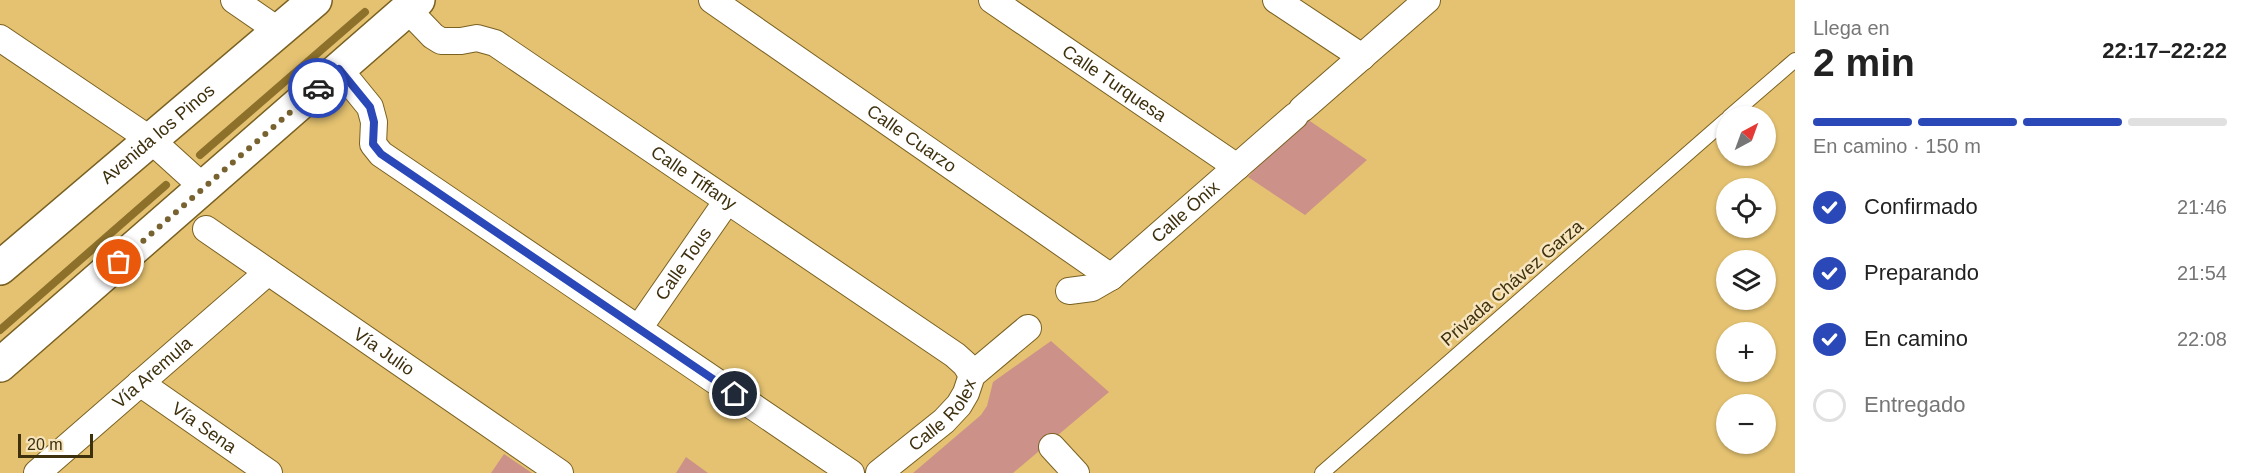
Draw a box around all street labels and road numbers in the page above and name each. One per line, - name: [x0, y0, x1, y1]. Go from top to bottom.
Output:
- street label: Calle Turquesa: [1059, 41, 1171, 126]
- street label: Avenida los Pinos: [97, 80, 219, 188]
- street label: Calle Cuarzo: [863, 101, 960, 176]
- street label: Calle Tiffany: [647, 142, 740, 214]
- street label: Calle Ónix: [1148, 177, 1223, 247]
- street label: Privada Chávez Garza: [1437, 215, 1588, 350]
- street label: Calle Tous: [651, 224, 715, 304]
- street label: Vía Julio: [350, 324, 418, 379]
- street label: Vía Aremula: [109, 332, 197, 412]
- street label: Calle Rolex: [905, 377, 980, 455]
- street label: Vía Sena: [168, 398, 241, 458]

